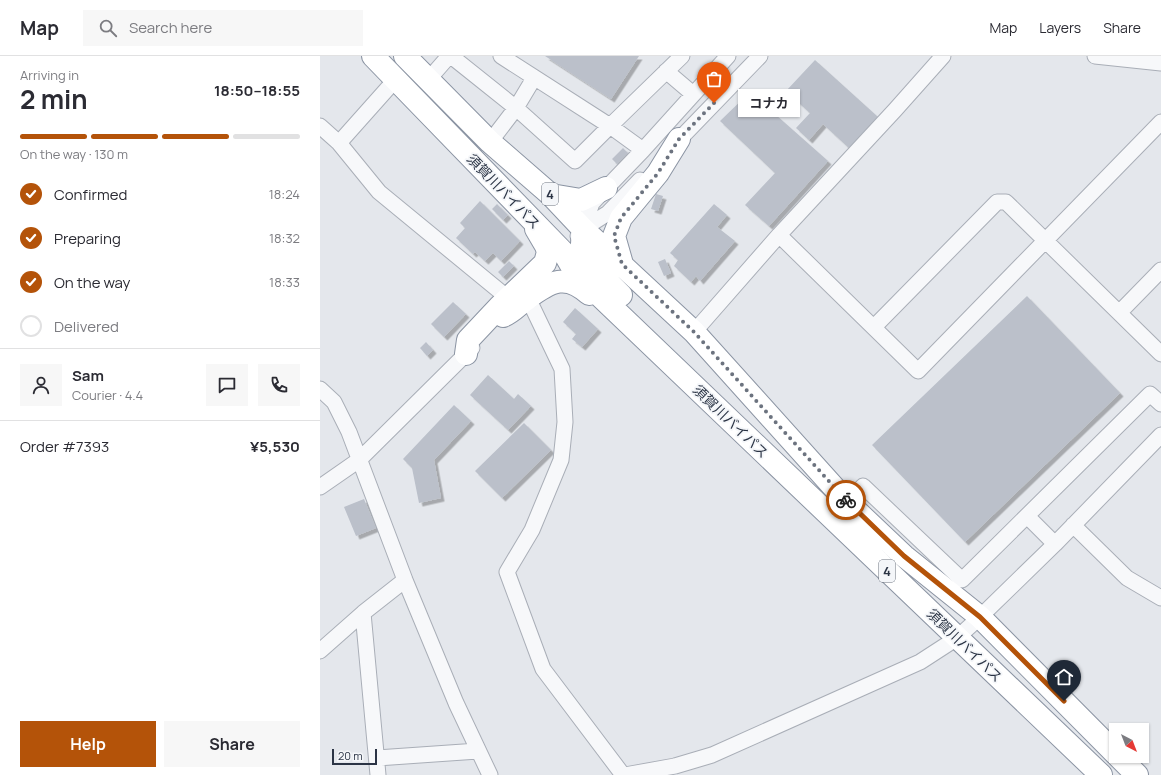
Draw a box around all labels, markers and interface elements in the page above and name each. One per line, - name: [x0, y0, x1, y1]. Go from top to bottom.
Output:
- search box: [83, 10, 363, 46]
- text: Map: [20, 15, 59, 41]
- icon: search: [97, 17, 119, 39]
- text: Search here: [129, 17, 212, 38]
- text: Map: [989, 18, 1017, 37]
- text: Layers: [1039, 18, 1081, 37]
- text: Share: [1103, 18, 1141, 37]
- pin: [697, 62, 731, 103]
- text: Arriving in: [20, 66, 79, 84]
- icon: bag: [703, 68, 725, 90]
- text: 18:50–18:55: [214, 80, 300, 101]
- text: 2 min: [20, 81, 88, 117]
- callout: コナカ: [738, 89, 800, 117]
- text: コナカ: [749, 94, 789, 112]
- text: On the way · 130 m: [20, 145, 128, 163]
- street label: 須賀川バイパス: [463, 149, 545, 233]
- icon: check: [20, 183, 42, 205]
- road number: 4: [542, 183, 558, 205]
- text: Confirmed: [54, 184, 127, 205]
- text: 18:24: [269, 185, 300, 203]
- icon: check: [20, 227, 42, 249]
- text: Preparing: [54, 228, 121, 249]
- text: 18:32: [269, 229, 300, 247]
- icon: check: [20, 271, 42, 293]
- text: On the way: [54, 272, 130, 293]
- text: 18:33: [269, 273, 300, 291]
- text: Delivered: [54, 316, 119, 337]
- button: person: [20, 364, 62, 406]
- button: chat: [206, 364, 248, 406]
- button: phone: [258, 364, 300, 406]
- text: Sam: [72, 365, 104, 386]
- street label: 須賀川バイパス: [689, 380, 773, 462]
- text: Courier · 4.4: [72, 386, 143, 404]
- text: Order #7393: [20, 436, 109, 457]
- text: ¥5,530: [250, 436, 300, 457]
- courier: [826, 480, 866, 520]
- icon: bike: [835, 489, 857, 511]
- road number: 4: [879, 560, 895, 582]
- street label: 須賀川バイパス: [923, 604, 1007, 686]
- pin: [1047, 660, 1081, 701]
- icon: home: [1053, 666, 1075, 688]
- button: Help: [20, 721, 156, 767]
- button: Share: [164, 721, 300, 767]
- north arrow: [1109, 723, 1149, 763]
- map controls: [1109, 723, 1149, 763]
- scale bar: [332, 747, 377, 766]
- text: 20 m: [338, 748, 363, 763]

